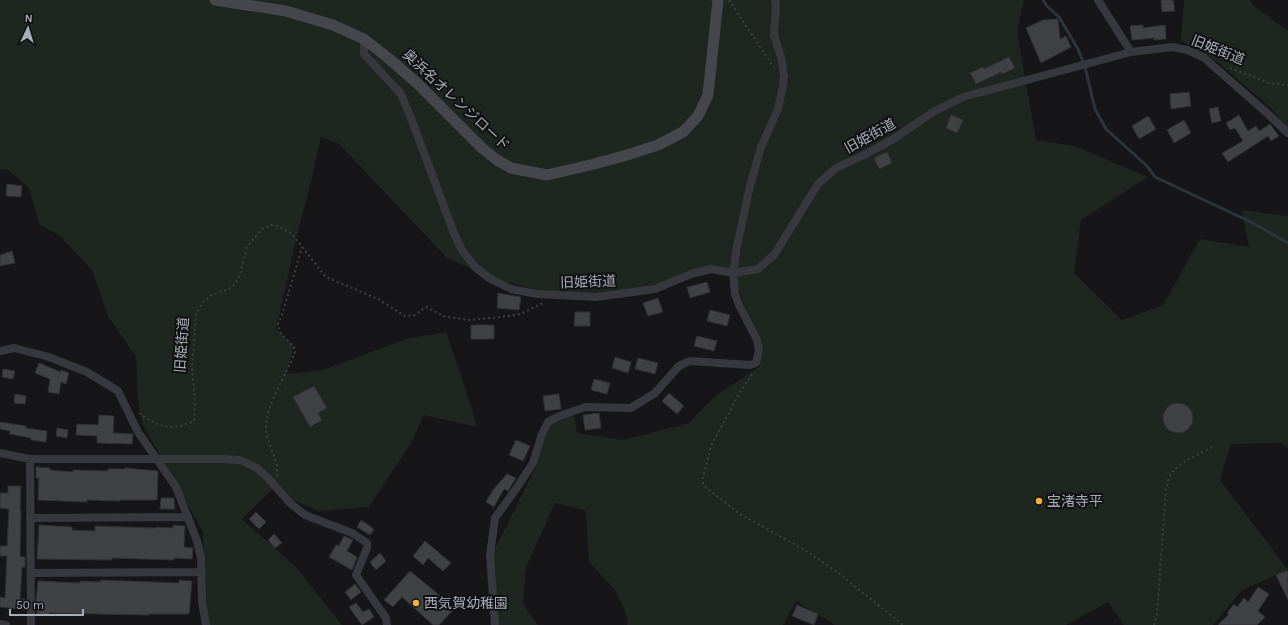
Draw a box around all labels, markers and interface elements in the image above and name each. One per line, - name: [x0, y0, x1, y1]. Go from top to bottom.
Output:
- north arrow: [8, 8, 48, 48]
- text: N: [24, 12, 33, 25]
- street label: 旧姫街道: [1189, 32, 1247, 68]
- street label: 奥浜名オレンジロード: [399, 46, 513, 154]
- street label: 旧姫街道: [841, 115, 899, 157]
- street label: 旧姫街道: [560, 273, 616, 291]
- street label: 旧姫街道: [172, 316, 192, 374]
- place label: 宝渚寺平: [1047, 493, 1103, 510]
- marker: 宝渚寺平: [1034, 496, 1044, 506]
- scale bar: [10, 591, 83, 617]
- place label: 西気賀幼稚園: [424, 595, 508, 612]
- text: 50 m: [16, 598, 44, 612]
- marker: 西気賀幼稚園: [411, 598, 421, 608]

